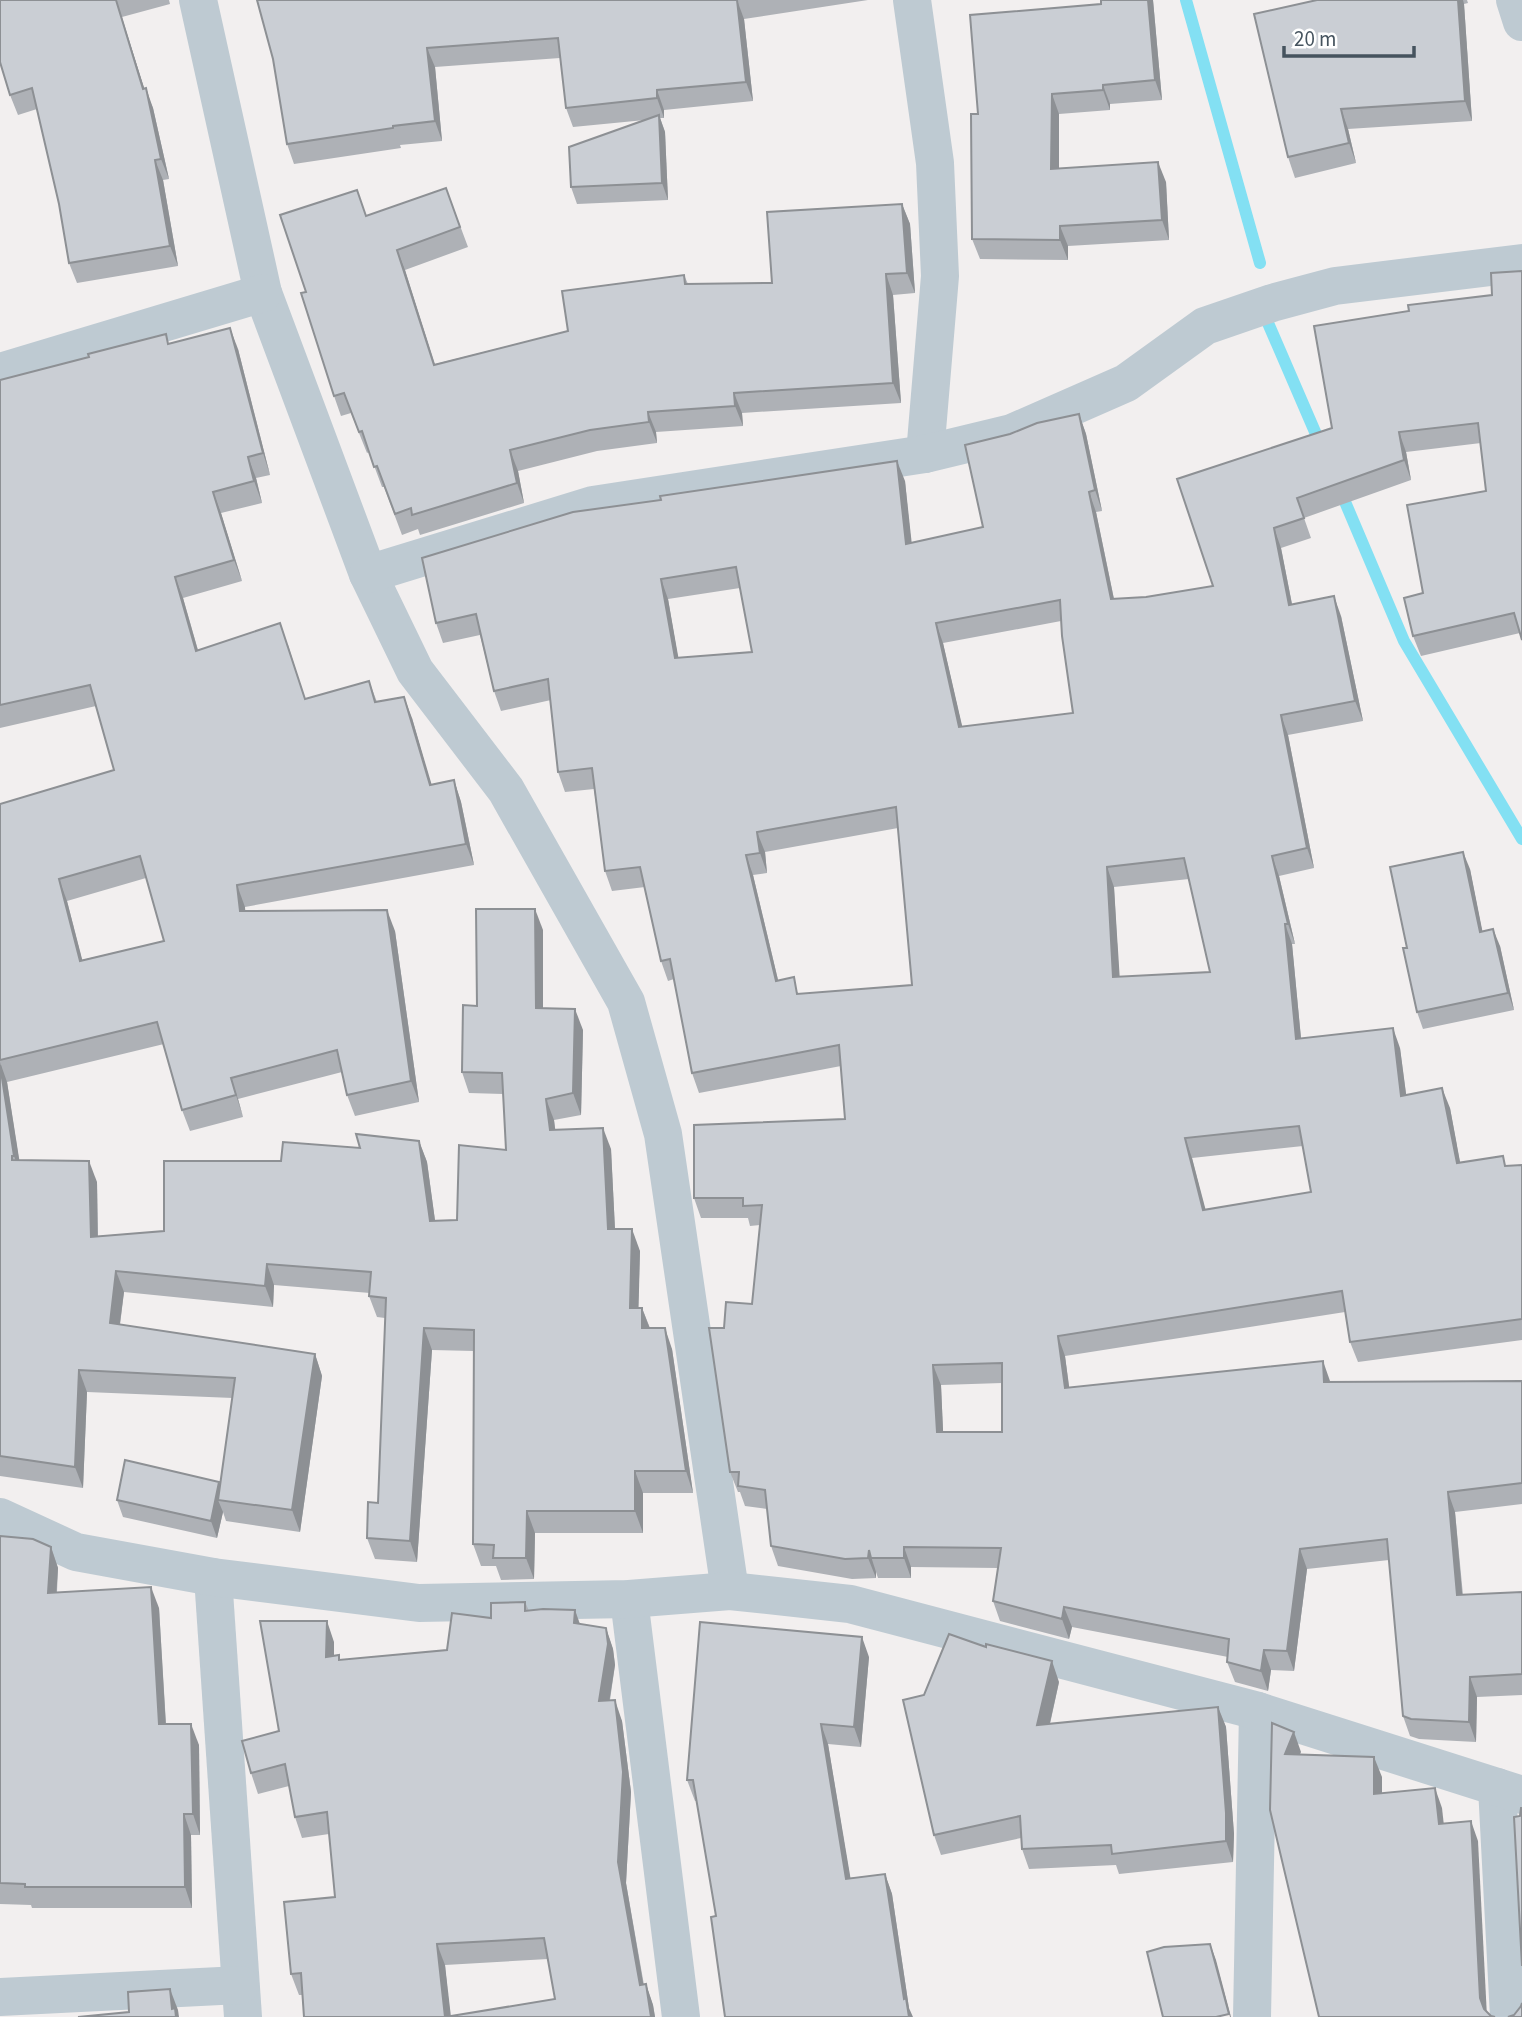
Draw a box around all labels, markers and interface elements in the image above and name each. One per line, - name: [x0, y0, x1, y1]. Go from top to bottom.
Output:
- scale bar: [1284, 14, 1414, 58]
- text: 20 m: [1294, 24, 1336, 54]

